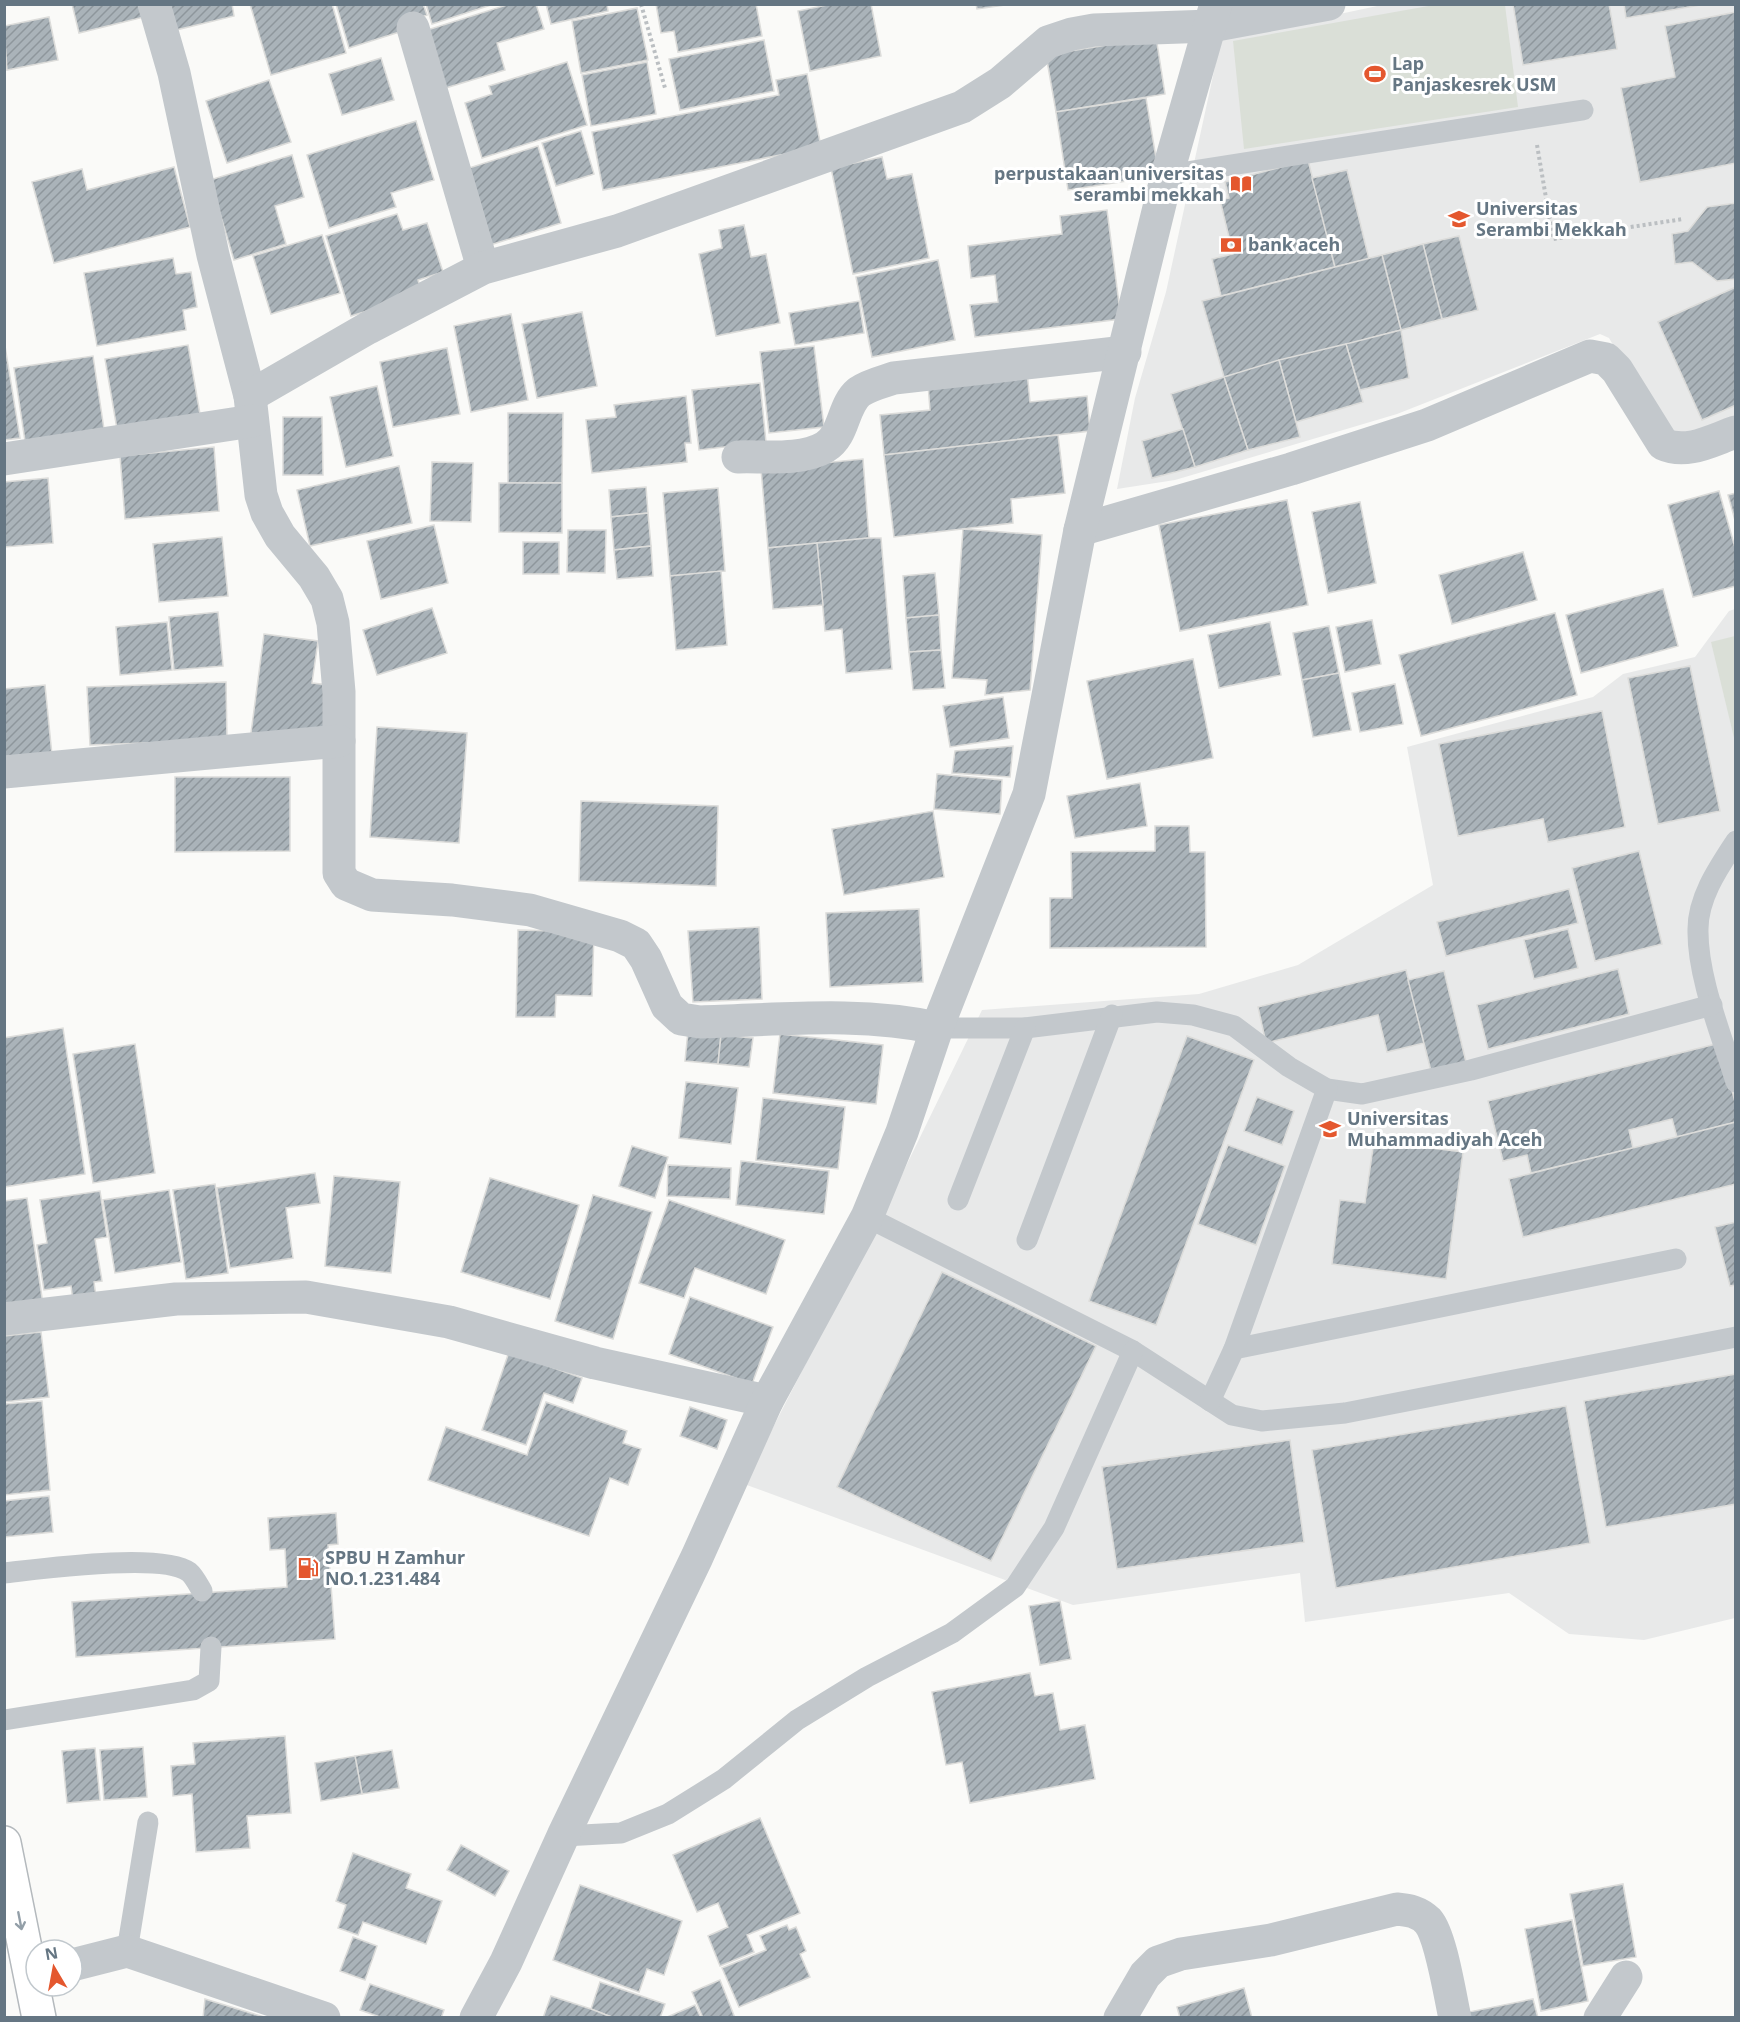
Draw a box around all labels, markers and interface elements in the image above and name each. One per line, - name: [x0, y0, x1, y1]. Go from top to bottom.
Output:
- place label: Lap Panjaskesrek USM: [1392, 51, 1557, 96]
- sports icon: Lap Panjaskesrek USM: [1363, 62, 1387, 86]
- place label: perpustakaan universitas serambi mekkah: [994, 161, 1224, 206]
- library icon: perpustakaan universitas serambi mekkah: [1229, 172, 1253, 196]
- place label: Universitas Serambi Mekkah: [1476, 196, 1627, 241]
- school or university icon: Universitas Serambi Mekkah: [1447, 207, 1471, 231]
- place label: bank aceh: [1248, 232, 1340, 256]
- bank icon: bank aceh: [1219, 233, 1243, 257]
- place label: Universitas Muhammadiyah Aceh: [1347, 1106, 1542, 1151]
- school or university icon: Universitas Muhammadiyah Aceh: [1318, 1117, 1342, 1141]
- place label: SPBU H Zamhur NO.1.231.484: [325, 1545, 465, 1590]
- fuel station icon: SPBU H Zamhur NO.1.231.484: [296, 1556, 320, 1580]
- one-way arrow: [15, 1911, 26, 1930]
- north arrow: [24, 1938, 84, 1998]
- text: N: [43, 1941, 60, 1965]

